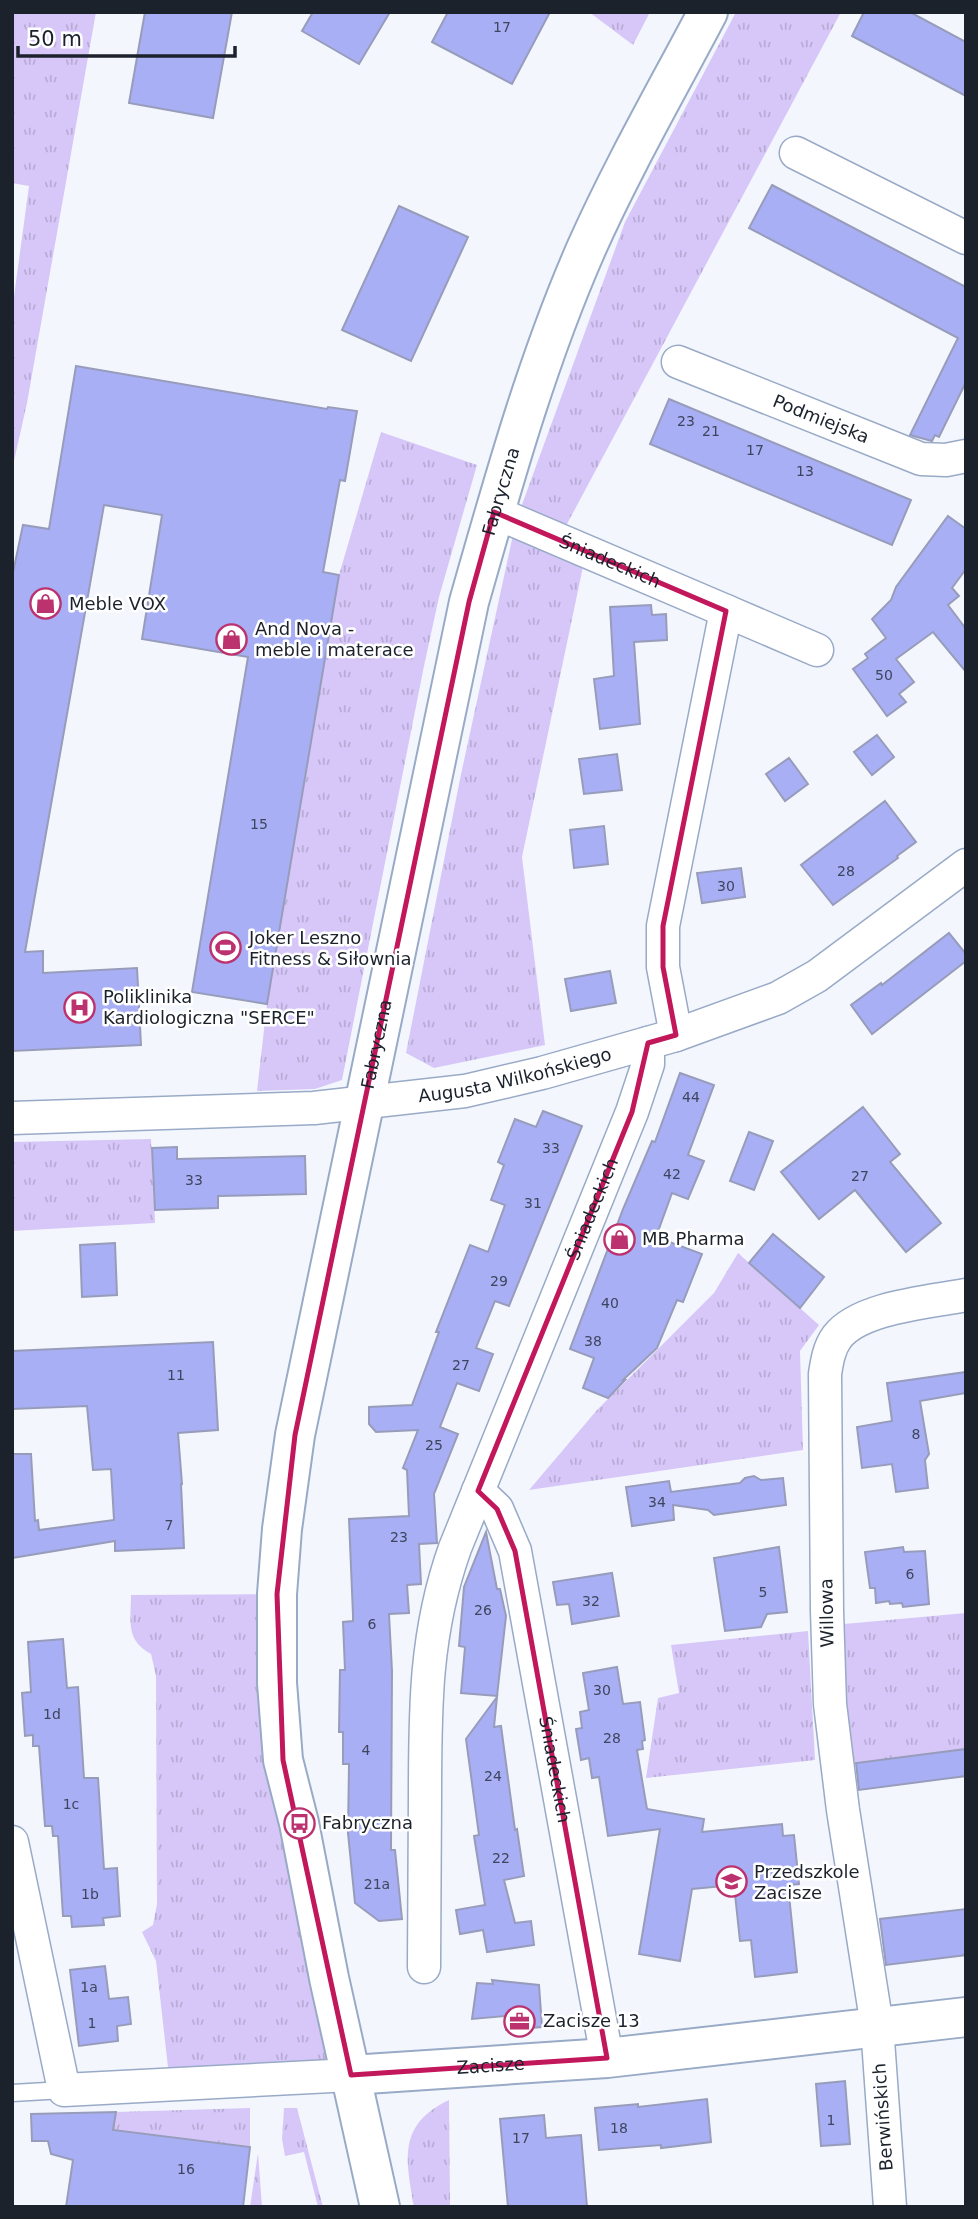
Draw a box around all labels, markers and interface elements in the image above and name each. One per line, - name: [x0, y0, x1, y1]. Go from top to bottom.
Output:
- scale bar: [18, 14, 234, 58]
- house number: 17: [493, 19, 511, 35]
- text: 50 m: [28, 27, 82, 51]
- street label: Podmiejska: [770, 390, 872, 447]
- house number: 23: [677, 413, 695, 429]
- house number: 21: [702, 423, 720, 439]
- house number: 17: [746, 442, 764, 458]
- street label: Fabryczna: [478, 444, 524, 538]
- house number: 13: [796, 463, 814, 479]
- street label: Śniadeckich: [556, 530, 664, 592]
- shop icon: Meble VOX: [29, 587, 63, 621]
- place label: Meble VOX: [69, 593, 166, 614]
- place label: And Nova - meble i materace: [255, 618, 414, 660]
- shop icon: And Nova - meble i materace: [215, 622, 249, 656]
- house number: 50: [875, 667, 893, 683]
- house number: 15: [250, 816, 268, 832]
- house number: 28: [837, 863, 855, 879]
- house number: 30: [717, 878, 735, 894]
- place label: Joker Leszno Fitness & Siłownia: [248, 927, 412, 969]
- sports icon: Joker Leszno Fitness & Siłownia: [209, 931, 243, 965]
- place label: Poliklinika Kardiologiczna "SERCE": [103, 986, 315, 1028]
- hospital icon: Poliklinika Kardiologiczna "SERCE": [63, 990, 97, 1024]
- street label: Fabryczna: [357, 997, 396, 1091]
- street label: Augusta Wilkońskiego: [417, 1043, 614, 1106]
- house number: 44: [682, 1089, 700, 1105]
- house number: 33: [542, 1140, 560, 1156]
- street label: Śniadeckich: [562, 1155, 622, 1263]
- house number: 42: [663, 1166, 681, 1182]
- house number: 27: [851, 1168, 869, 1184]
- house number: 33: [185, 1172, 203, 1188]
- house number: 31: [524, 1195, 542, 1211]
- shop icon: MB Pharma: [602, 1222, 636, 1256]
- place label: MB Pharma: [642, 1228, 745, 1249]
- house number: 29: [490, 1273, 508, 1289]
- house number: 40: [601, 1295, 619, 1311]
- house number: 38: [584, 1333, 602, 1349]
- house number: 27: [452, 1357, 470, 1373]
- house number: 11: [167, 1367, 185, 1383]
- house number: 8: [912, 1426, 920, 1442]
- house number: 25: [425, 1437, 443, 1453]
- house number: 34: [648, 1494, 666, 1510]
- house number: 7: [165, 1517, 173, 1533]
- house number: 23: [390, 1529, 408, 1545]
- house number: 6: [906, 1566, 915, 1582]
- street label: Willowa: [815, 1578, 838, 1648]
- house number: 5: [759, 1584, 767, 1600]
- house number: 32: [582, 1593, 600, 1609]
- house number: 26: [474, 1602, 492, 1618]
- house number: 6: [368, 1616, 377, 1632]
- house number: 30: [593, 1682, 611, 1698]
- house number: 1d: [43, 1706, 61, 1722]
- street label: Śniadeckich: [535, 1714, 575, 1825]
- house number: 28: [603, 1730, 621, 1746]
- house number: 4: [362, 1742, 371, 1758]
- house number: 24: [484, 1768, 502, 1784]
- house number: 1c: [63, 1796, 79, 1812]
- bus stop icon: Fabryczna: [282, 1806, 316, 1840]
- place label: Fabryczna: [322, 1812, 413, 1833]
- house number: 22: [492, 1850, 510, 1866]
- place label: Przedszkole Zacisze: [754, 1861, 860, 1903]
- school or university icon: Przedszkole Zacisze: [714, 1865, 748, 1899]
- house number: 21a: [364, 1876, 390, 1892]
- house number: 1b: [81, 1886, 99, 1902]
- house number: 1a: [80, 1979, 98, 1995]
- office icon: Zacisze 13: [503, 2004, 537, 2038]
- place label: Zacisze 13: [543, 2010, 640, 2031]
- house number: 1: [88, 2015, 96, 2031]
- street label: Zacisze: [456, 2052, 525, 2078]
- street label: Berwińskich: [868, 2062, 897, 2172]
- house number: 1: [827, 2112, 835, 2128]
- house number: 18: [610, 2120, 628, 2136]
- house number: 17: [512, 2130, 530, 2146]
- house number: 16: [177, 2161, 195, 2177]

